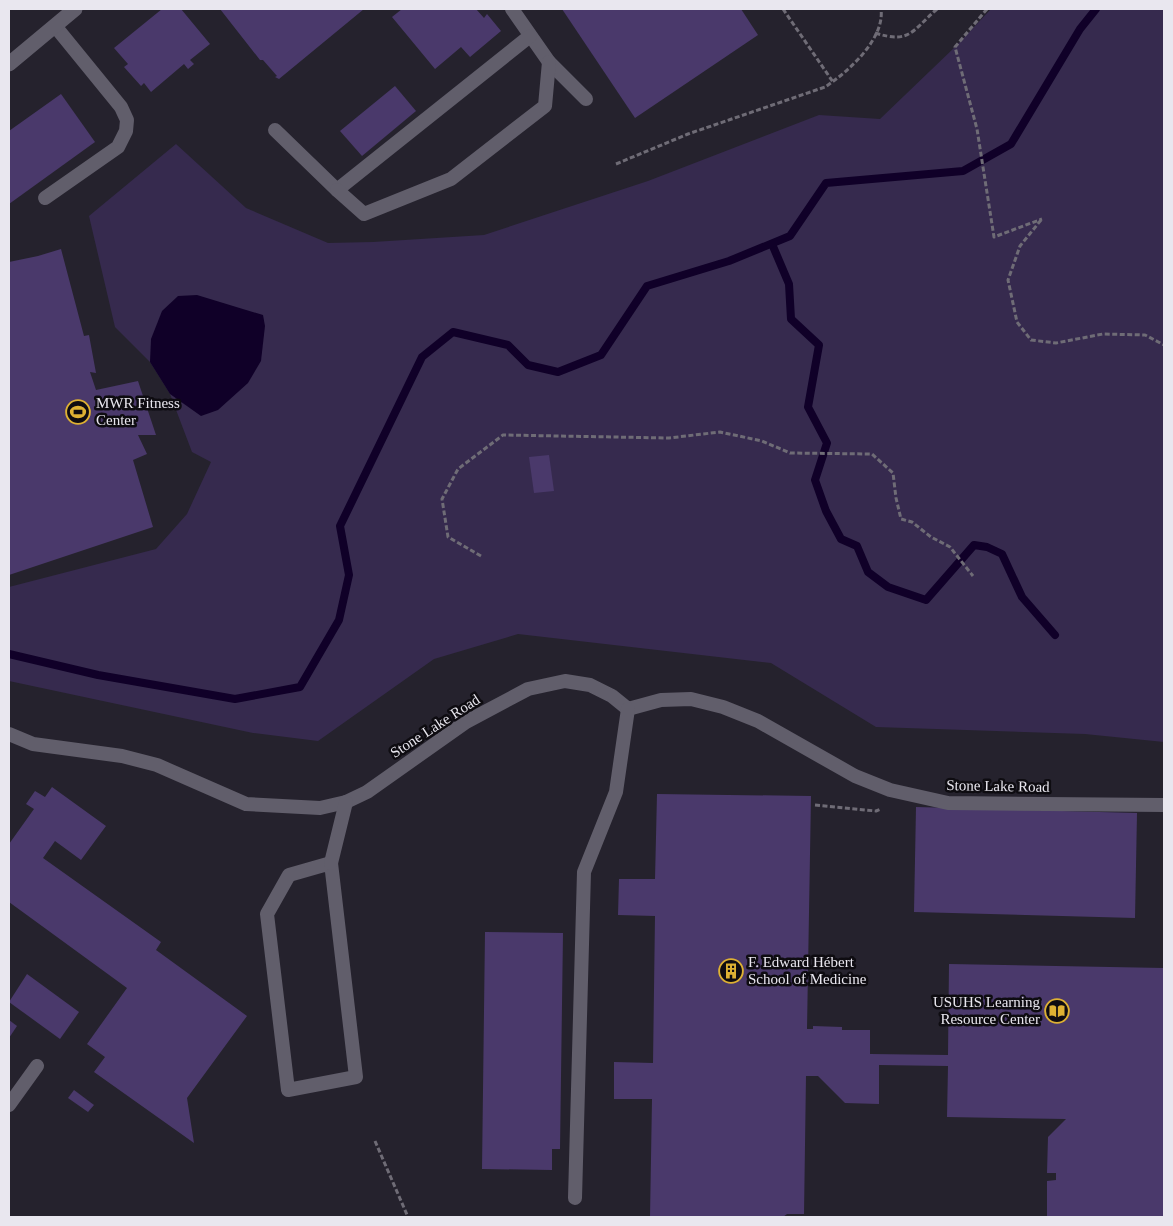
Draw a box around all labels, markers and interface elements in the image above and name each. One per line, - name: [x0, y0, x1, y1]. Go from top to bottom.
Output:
- place label: MWR Fitness Center: [96, 395, 180, 428]
- sports icon: MWR Fitness Center: [65, 399, 91, 425]
- street label: Stone Lake Road: [387, 691, 483, 761]
- street label: Stone Lake Road: [946, 777, 1050, 795]
- place label: F. Edward Hébert School of Medicine: [748, 954, 867, 987]
- building icon: F. Edward Hébert School of Medicine: [718, 958, 744, 984]
- place label: USUHS Learning Resource Center: [933, 994, 1040, 1027]
- library icon: USUHS Learning Resource Center: [1044, 998, 1070, 1024]

